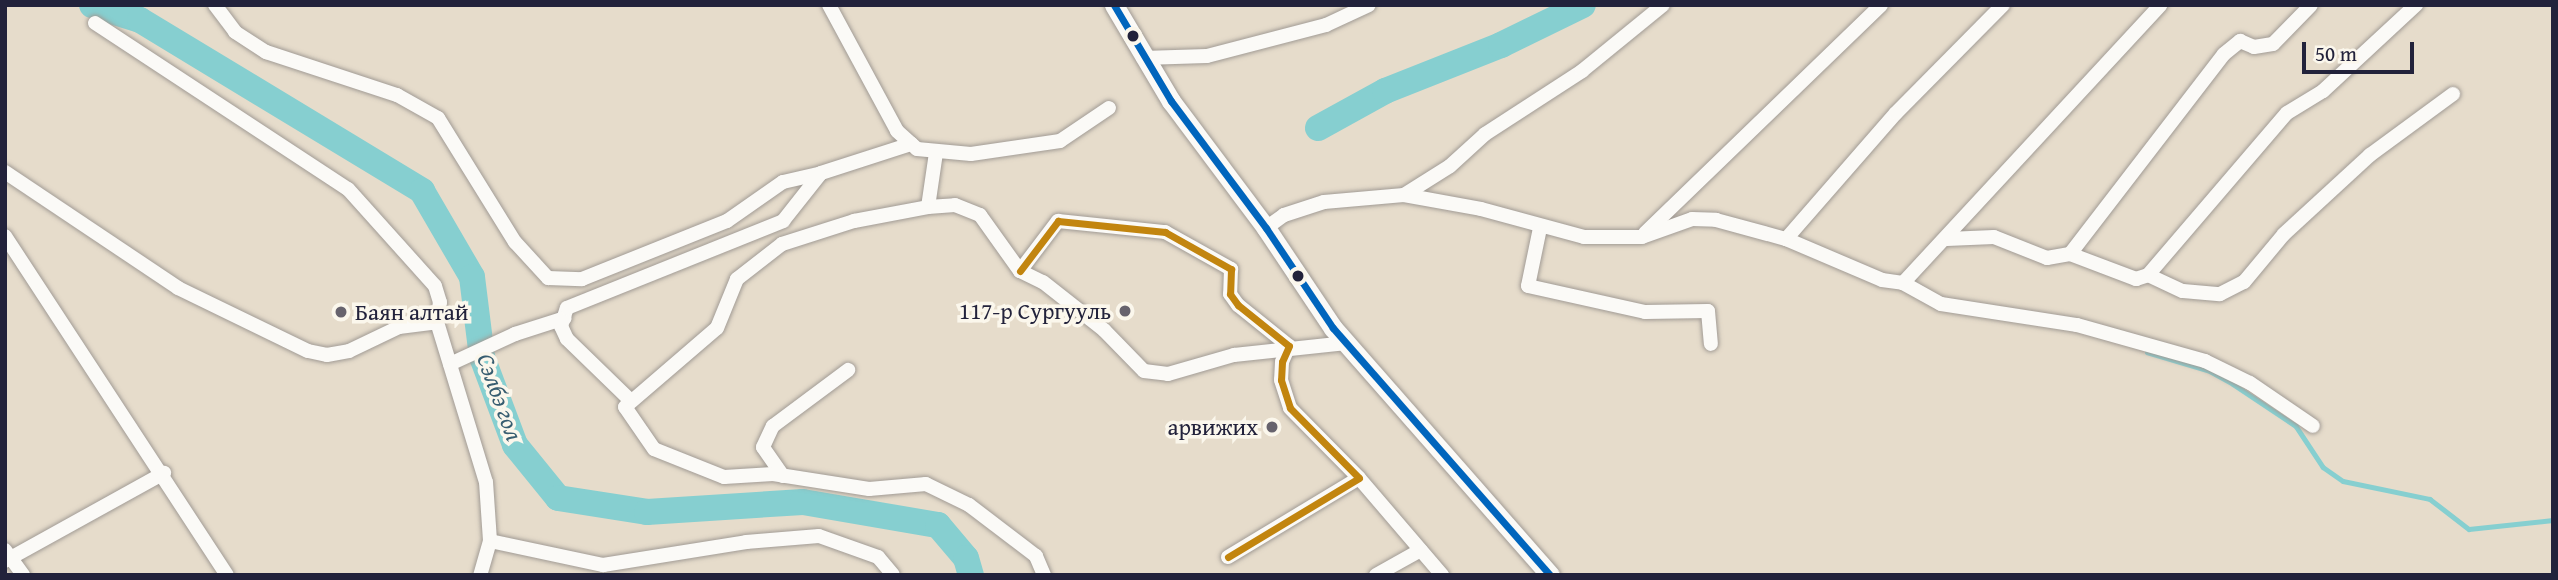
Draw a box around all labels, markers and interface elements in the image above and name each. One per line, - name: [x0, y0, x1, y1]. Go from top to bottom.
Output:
- scale bar: [2306, 28, 2418, 72]
- unlabelled marker: [1126, 29, 1140, 43]
- text: 50 m: [2315, 38, 2357, 69]
- unlabelled marker: [1291, 269, 1305, 283]
- place label: 117-р Сургууль: [959, 297, 1111, 325]
- place label: Баян алтай: [355, 298, 468, 326]
- marker: 117-р Сургууль: [1117, 303, 1133, 319]
- marker: Баян алтай: [333, 304, 349, 320]
- water label: Сэлбэ гол: [471, 350, 529, 444]
- place label: арвижих: [1168, 413, 1258, 441]
- marker: арвижих: [1264, 419, 1280, 435]

